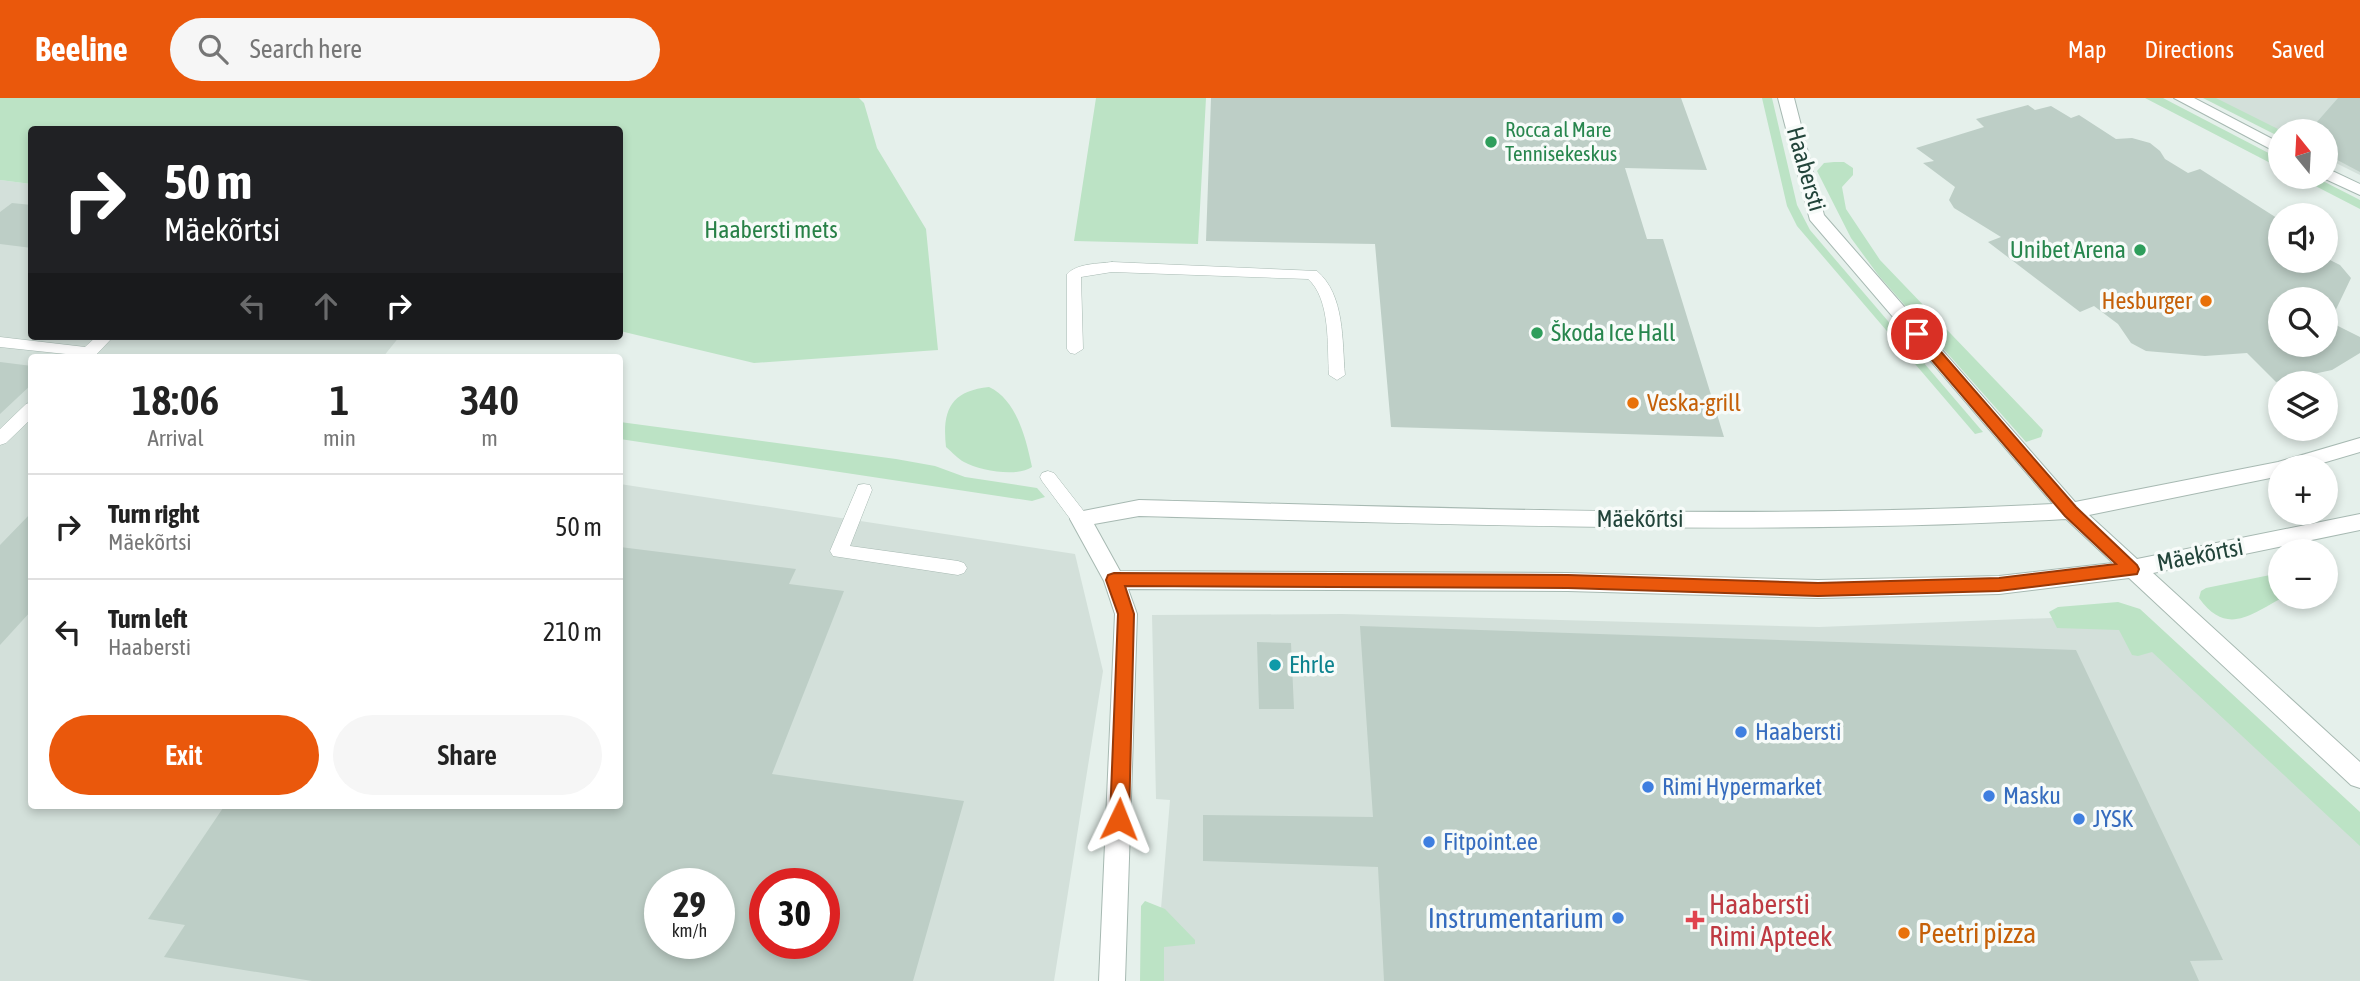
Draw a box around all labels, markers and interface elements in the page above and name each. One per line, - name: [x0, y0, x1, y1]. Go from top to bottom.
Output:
- search box: [170, 18, 660, 81]
- text: Beeline: [35, 30, 128, 68]
- icon: search: [194, 30, 232, 68]
- text: Search here: [250, 34, 362, 64]
- text: Map: [2068, 36, 2106, 63]
- text: Directions: [2144, 36, 2234, 63]
- text: Saved: [2272, 36, 2325, 63]
- place label: Rocca al Mare Tennisekeskus: [1505, 117, 1617, 165]
- north arrow: [2268, 119, 2338, 189]
- map controls: [2268, 119, 2338, 609]
- street label: Haabersti: [1782, 124, 1831, 214]
- marker: Rocca al Mare Tennisekeskus: [1483, 134, 1499, 150]
- text: 50 m: [164, 153, 252, 209]
- icon: right: [49, 154, 140, 245]
- button: sound: [2268, 203, 2338, 273]
- text: Mäekõrtsi: [164, 211, 280, 248]
- park label: Haabersti mets: [704, 216, 838, 243]
- place label: Unibet Arena: [2010, 236, 2126, 263]
- marker: Unibet Arena: [2132, 242, 2148, 258]
- icon: left: [234, 287, 272, 325]
- icon: ahead: [307, 287, 345, 325]
- icon: right: [380, 287, 418, 325]
- place label: Hesburger: [2102, 287, 2193, 314]
- button: search: [2268, 287, 2338, 357]
- marker: Hesburger: [2198, 293, 2214, 309]
- pin: [1887, 304, 1947, 364]
- icon: arrive: [1898, 315, 1936, 353]
- place label: Škoda Ice Hall: [1551, 319, 1676, 346]
- marker: Škoda Ice Hall: [1529, 325, 1545, 341]
- button: layers: [2268, 371, 2338, 441]
- text: 18:06: [132, 376, 219, 424]
- text: 1: [330, 376, 349, 424]
- text: 340: [460, 376, 519, 424]
- place label: Veska-grill: [1647, 389, 1741, 416]
- marker: Veska-grill: [1625, 395, 1641, 411]
- text: Arrival: [147, 425, 204, 451]
- text: min: [323, 425, 356, 451]
- text: m: [481, 425, 498, 451]
- button: +: [2268, 455, 2338, 525]
- text: Turn right: [108, 499, 199, 529]
- street label: Mäekõrtsi: [1596, 505, 1684, 532]
- icon: right: [49, 508, 87, 546]
- text: 50 m: [555, 512, 602, 542]
- text: Mäekõrtsi: [108, 529, 192, 555]
- street label: Mäekõrtsi: [2155, 533, 2245, 576]
- button: −: [2268, 539, 2338, 609]
- text: Turn left: [108, 604, 188, 634]
- icon: left: [49, 613, 87, 651]
- text: 210 m: [543, 617, 602, 647]
- text: Haabersti: [108, 634, 191, 660]
- place label: Ehrle: [1289, 651, 1335, 678]
- marker: Ehrle: [1267, 657, 1283, 673]
- button: Exit: [49, 715, 319, 795]
- button: Share: [333, 715, 602, 795]
- place label: Haabersti: [1755, 718, 1842, 745]
- marker: Haabersti: [1733, 724, 1749, 740]
- place label: Rimi Hypermarket: [1662, 773, 1822, 800]
- marker: Rimi Hypermarket: [1640, 779, 1656, 795]
- position arrow: [1082, 782, 1156, 856]
- place label: Masku: [2003, 782, 2061, 809]
- marker: Masku: [1981, 788, 1997, 804]
- place label: JYSK: [2093, 805, 2133, 832]
- marker: JYSK: [2071, 811, 2087, 827]
- place label: Fitpoint.ee: [1443, 828, 1538, 855]
- marker: Fitpoint.ee: [1421, 834, 1437, 850]
- speed limit sign: 30: [749, 868, 840, 959]
- text: 29: [673, 884, 706, 924]
- place label: Haabersti Rimi Apteek: [1709, 888, 1832, 952]
- place label: Instrumentarium: [1428, 902, 1604, 934]
- marker: Instrumentarium: [1610, 910, 1626, 926]
- marker: Haabersti Rimi Apteek: [1687, 912, 1703, 928]
- place label: Peetri pizza: [1918, 917, 2036, 949]
- text: km/h: [672, 920, 707, 941]
- marker: Peetri pizza: [1896, 925, 1912, 941]

